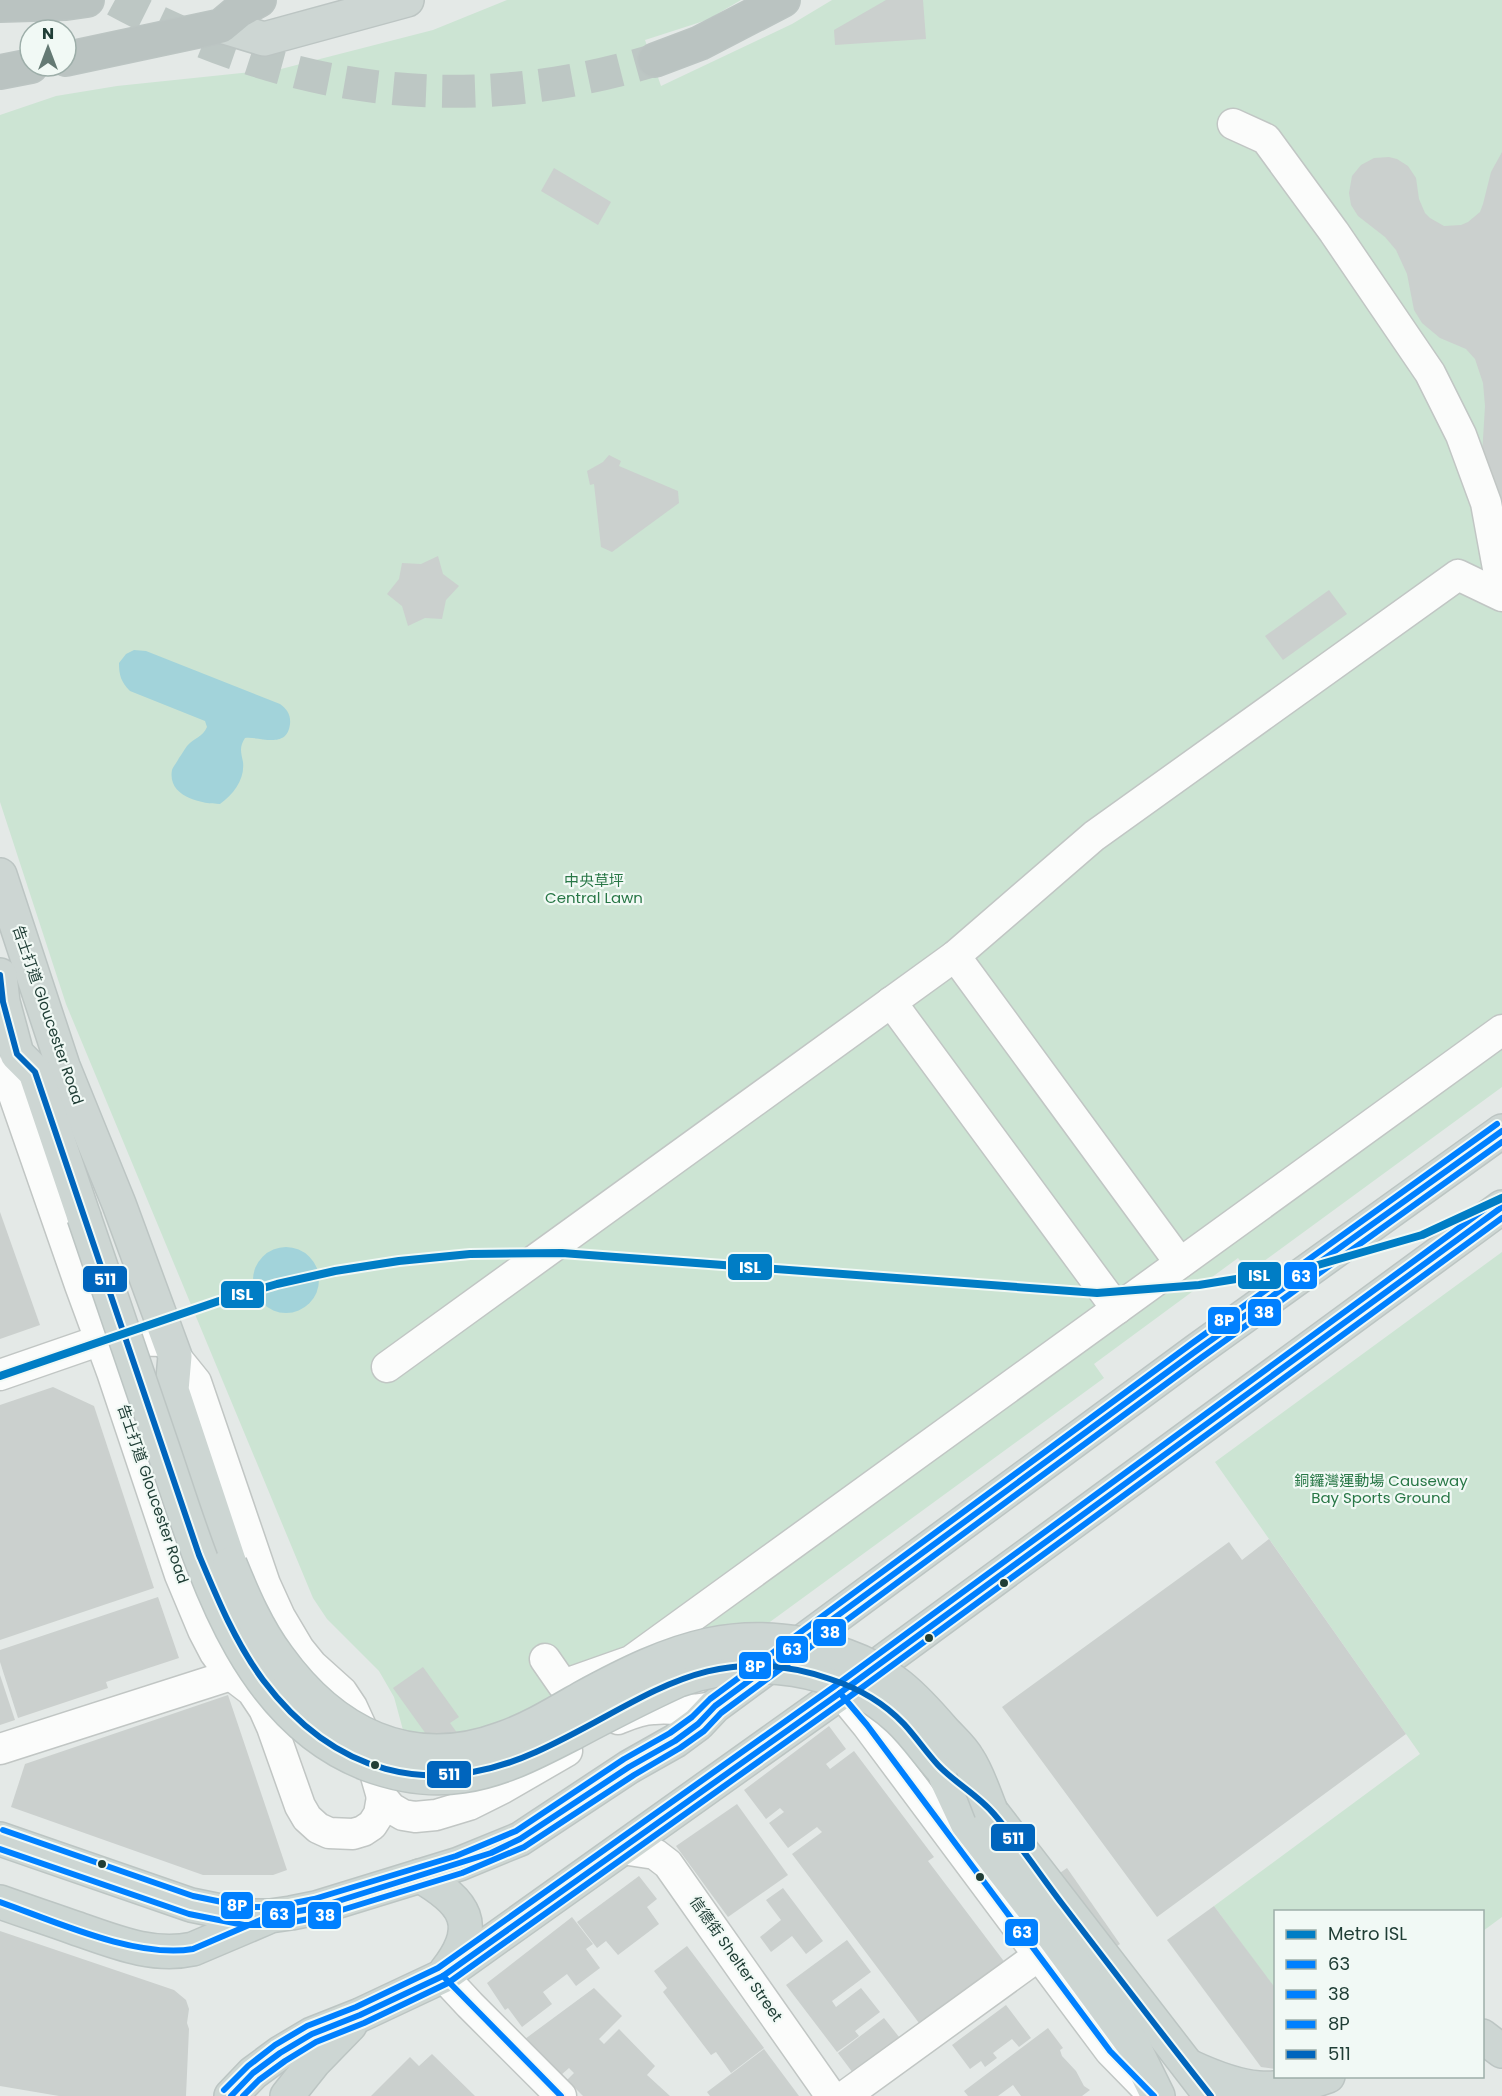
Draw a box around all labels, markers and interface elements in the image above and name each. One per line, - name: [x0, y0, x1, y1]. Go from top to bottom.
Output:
- north arrow: [18, 18, 78, 78]
- text: N: [42, 22, 54, 45]
- park label: 中央草坪 Central Lawn: [545, 870, 643, 908]
- street label: 告士打道 Gloucester Road: [8, 922, 89, 1107]
- line badge: ISL: [727, 1253, 773, 1281]
- text: ISL: [739, 1256, 761, 1279]
- line badge: ISL: [1237, 1261, 1282, 1290]
- line badge: 63: [1283, 1261, 1318, 1290]
- text: ISL: [1248, 1264, 1270, 1287]
- line badge: 511: [82, 1265, 128, 1293]
- text: 63: [1291, 1265, 1311, 1288]
- text: 511: [94, 1268, 116, 1291]
- line badge: ISL: [220, 1280, 265, 1309]
- text: ISL: [231, 1283, 253, 1306]
- line badge: 38: [1247, 1298, 1282, 1327]
- text: 38: [1254, 1301, 1274, 1324]
- line badge: 8P: [1207, 1306, 1241, 1335]
- text: 8P: [1214, 1309, 1234, 1332]
- street label: 告士打道 Gloucester Road: [113, 1401, 194, 1586]
- park label: 銅鑼灣運動場 Causeway Bay Sports Ground: [1294, 1470, 1468, 1508]
- unlabelled marker: [998, 1577, 1010, 1589]
- line badge: 38: [812, 1618, 847, 1647]
- text: 38: [820, 1621, 840, 1644]
- unlabelled marker: [923, 1632, 935, 1644]
- line badge: 63: [775, 1635, 809, 1664]
- text: 63: [782, 1638, 802, 1661]
- line badge: 8P: [738, 1651, 772, 1680]
- text: 8P: [745, 1655, 765, 1678]
- unlabelled marker: [369, 1759, 381, 1771]
- line badge: 511: [426, 1760, 472, 1789]
- text: 511: [438, 1763, 460, 1786]
- line badge: 511: [990, 1823, 1036, 1852]
- text: 511: [1002, 1827, 1024, 1850]
- unlabelled marker: [96, 1858, 108, 1870]
- unlabelled marker: [974, 1871, 986, 1883]
- line badge: 8P: [220, 1891, 254, 1920]
- street label: 信德街 Shelter Street: [685, 1892, 788, 2026]
- text: 8P: [227, 1894, 247, 1917]
- line badge: 63: [261, 1900, 296, 1929]
- line badge: 38: [307, 1901, 342, 1930]
- text: 63: [269, 1903, 289, 1926]
- text: 38: [315, 1904, 335, 1927]
- legend: [1274, 1910, 1484, 2078]
- line badge: 63: [1004, 1918, 1039, 1947]
- text: 63: [1012, 1921, 1032, 1944]
- text: Metro ISL: [1328, 1921, 1407, 1946]
- text: 63: [1328, 1951, 1350, 1976]
- text: 38: [1328, 1981, 1350, 2006]
- text: 8P: [1328, 2011, 1350, 2036]
- text: 511: [1328, 2041, 1351, 2066]

